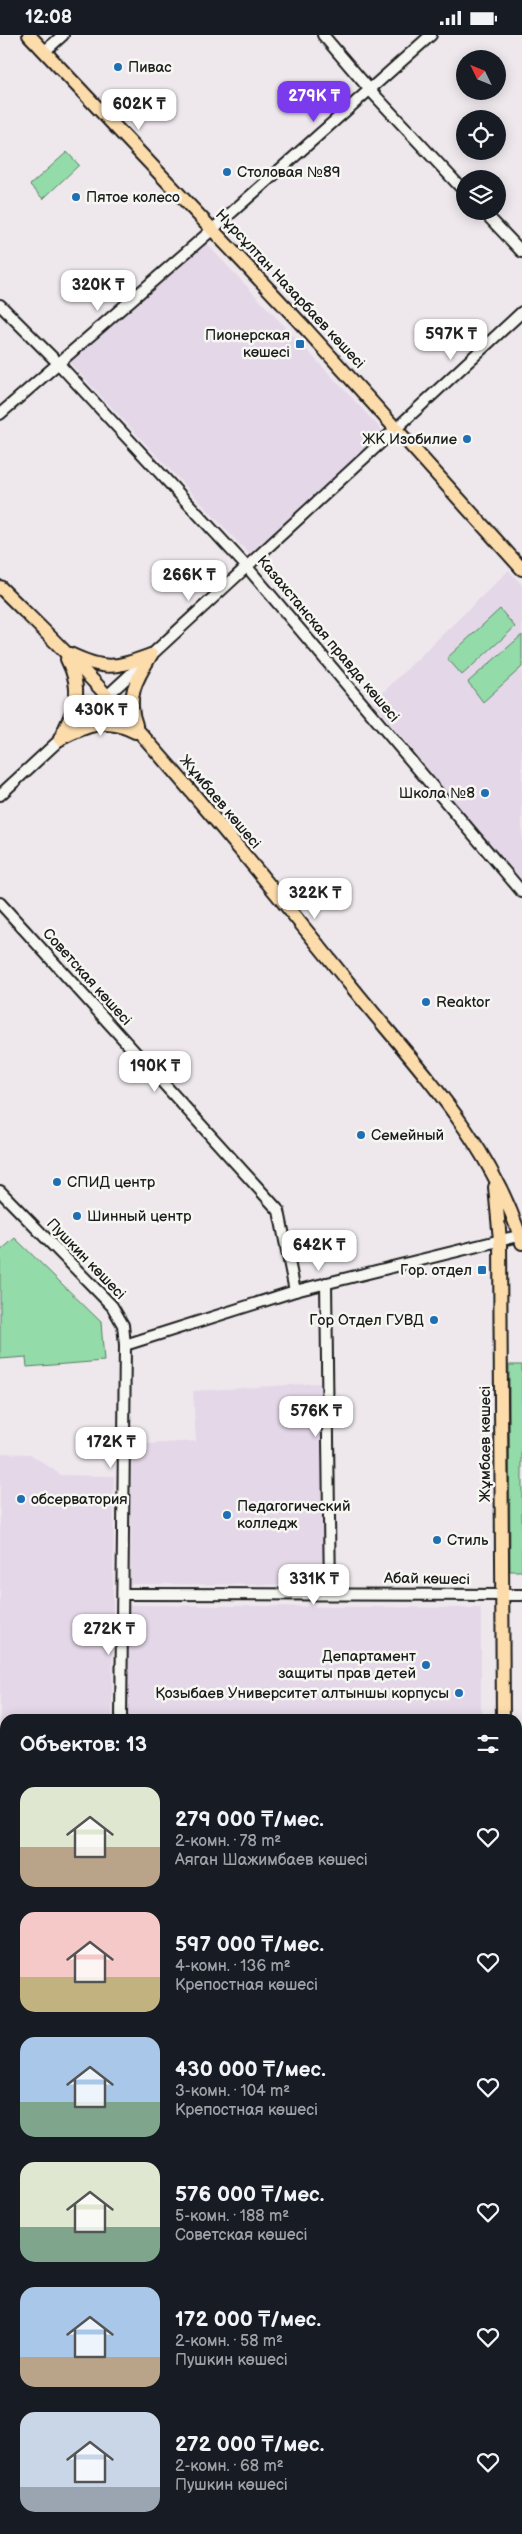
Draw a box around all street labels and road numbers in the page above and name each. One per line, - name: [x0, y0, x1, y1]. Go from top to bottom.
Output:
- street label: Нұрсұлтан Назарбаев көшесі: [211, 205, 369, 373]
- street label: Казахстанская правда көшесі: [253, 552, 403, 726]
- street label: Жұмбаев көшесі: [175, 751, 265, 853]
- street label: Советская көшесі: [38, 924, 136, 1030]
- street label: Пушкин көшесі: [42, 1214, 130, 1304]
- street label: Жұмбаев көшесі: [476, 1386, 495, 1502]
- street label: Абай көшесі: [383, 1569, 470, 1589]

